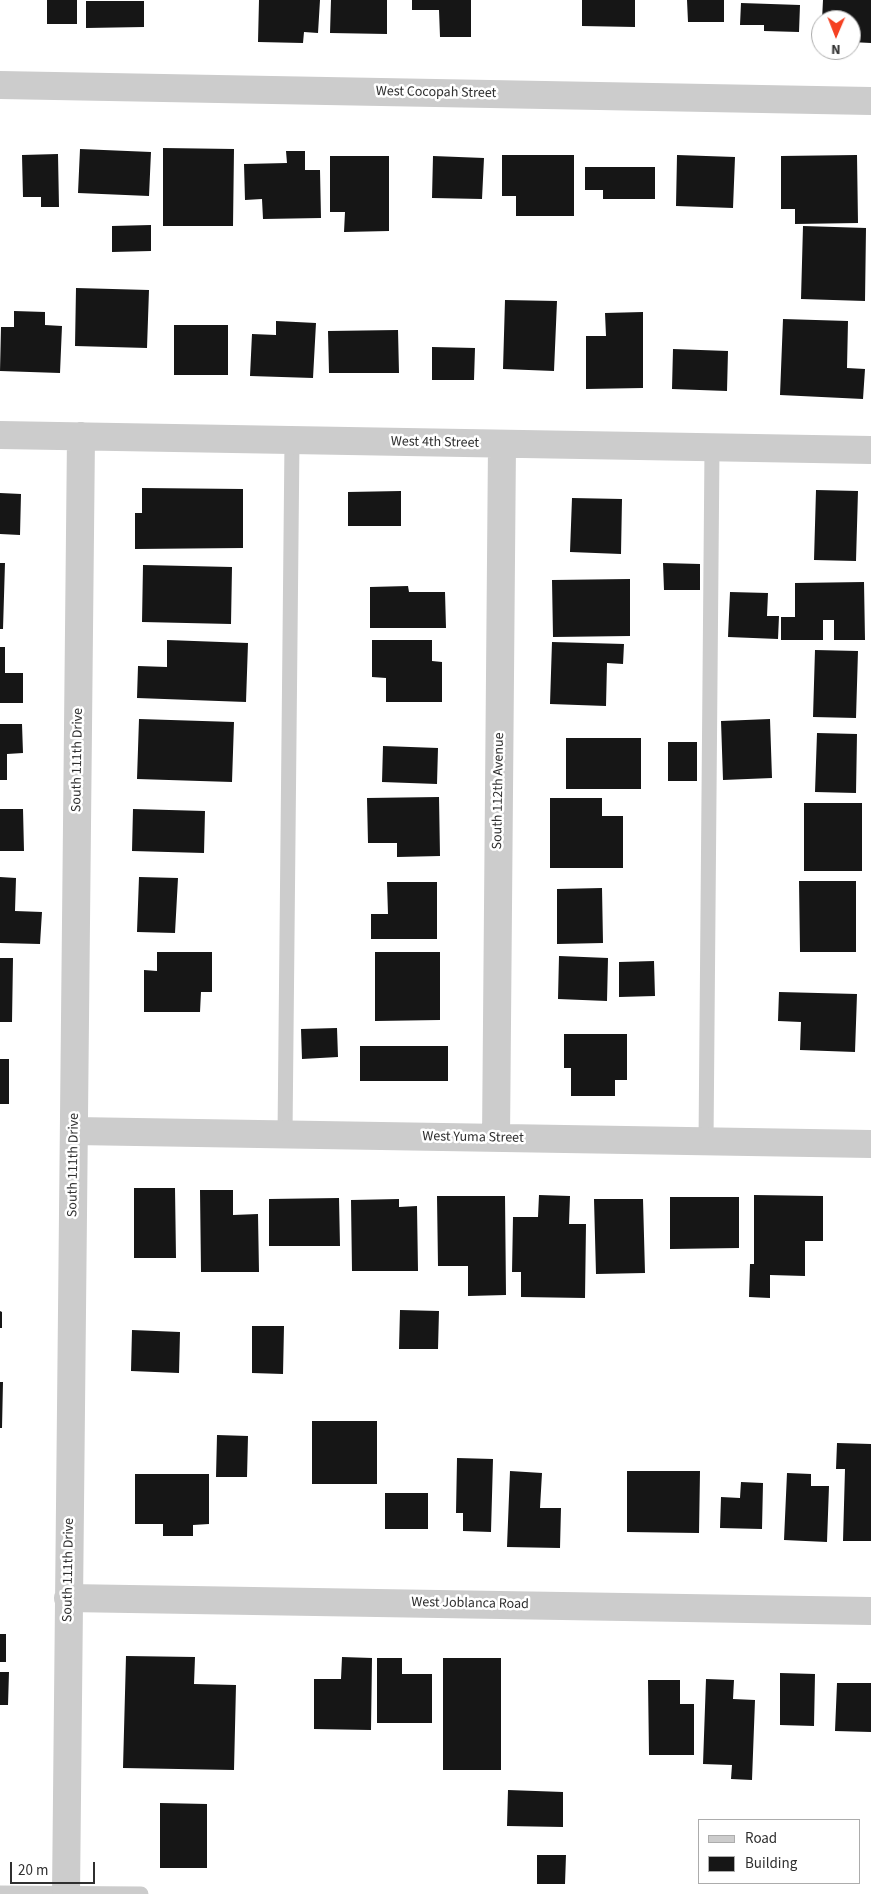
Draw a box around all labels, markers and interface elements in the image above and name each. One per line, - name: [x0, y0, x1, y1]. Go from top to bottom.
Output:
- north arrow: [811, 10, 861, 60]
- text: N: [831, 39, 841, 59]
- street label: West Cocopah Street: [376, 84, 496, 102]
- street label: West 4th Street: [391, 434, 479, 452]
- street label: South 111th Drive: [69, 708, 87, 812]
- street label: South 112th Avenue: [490, 732, 508, 850]
- street label: South 111th Drive: [65, 1113, 83, 1217]
- street label: West Yuma Street: [422, 1129, 524, 1147]
- street label: South 111th Drive: [60, 1518, 78, 1622]
- street label: West Joblanca Road: [411, 1595, 529, 1613]
- legend: [698, 1819, 861, 1884]
- text: Road: [745, 1828, 777, 1849]
- scale bar: [12, 1852, 98, 1884]
- text: Building: [745, 1853, 797, 1874]
- text: 20 m: [18, 1860, 48, 1881]

